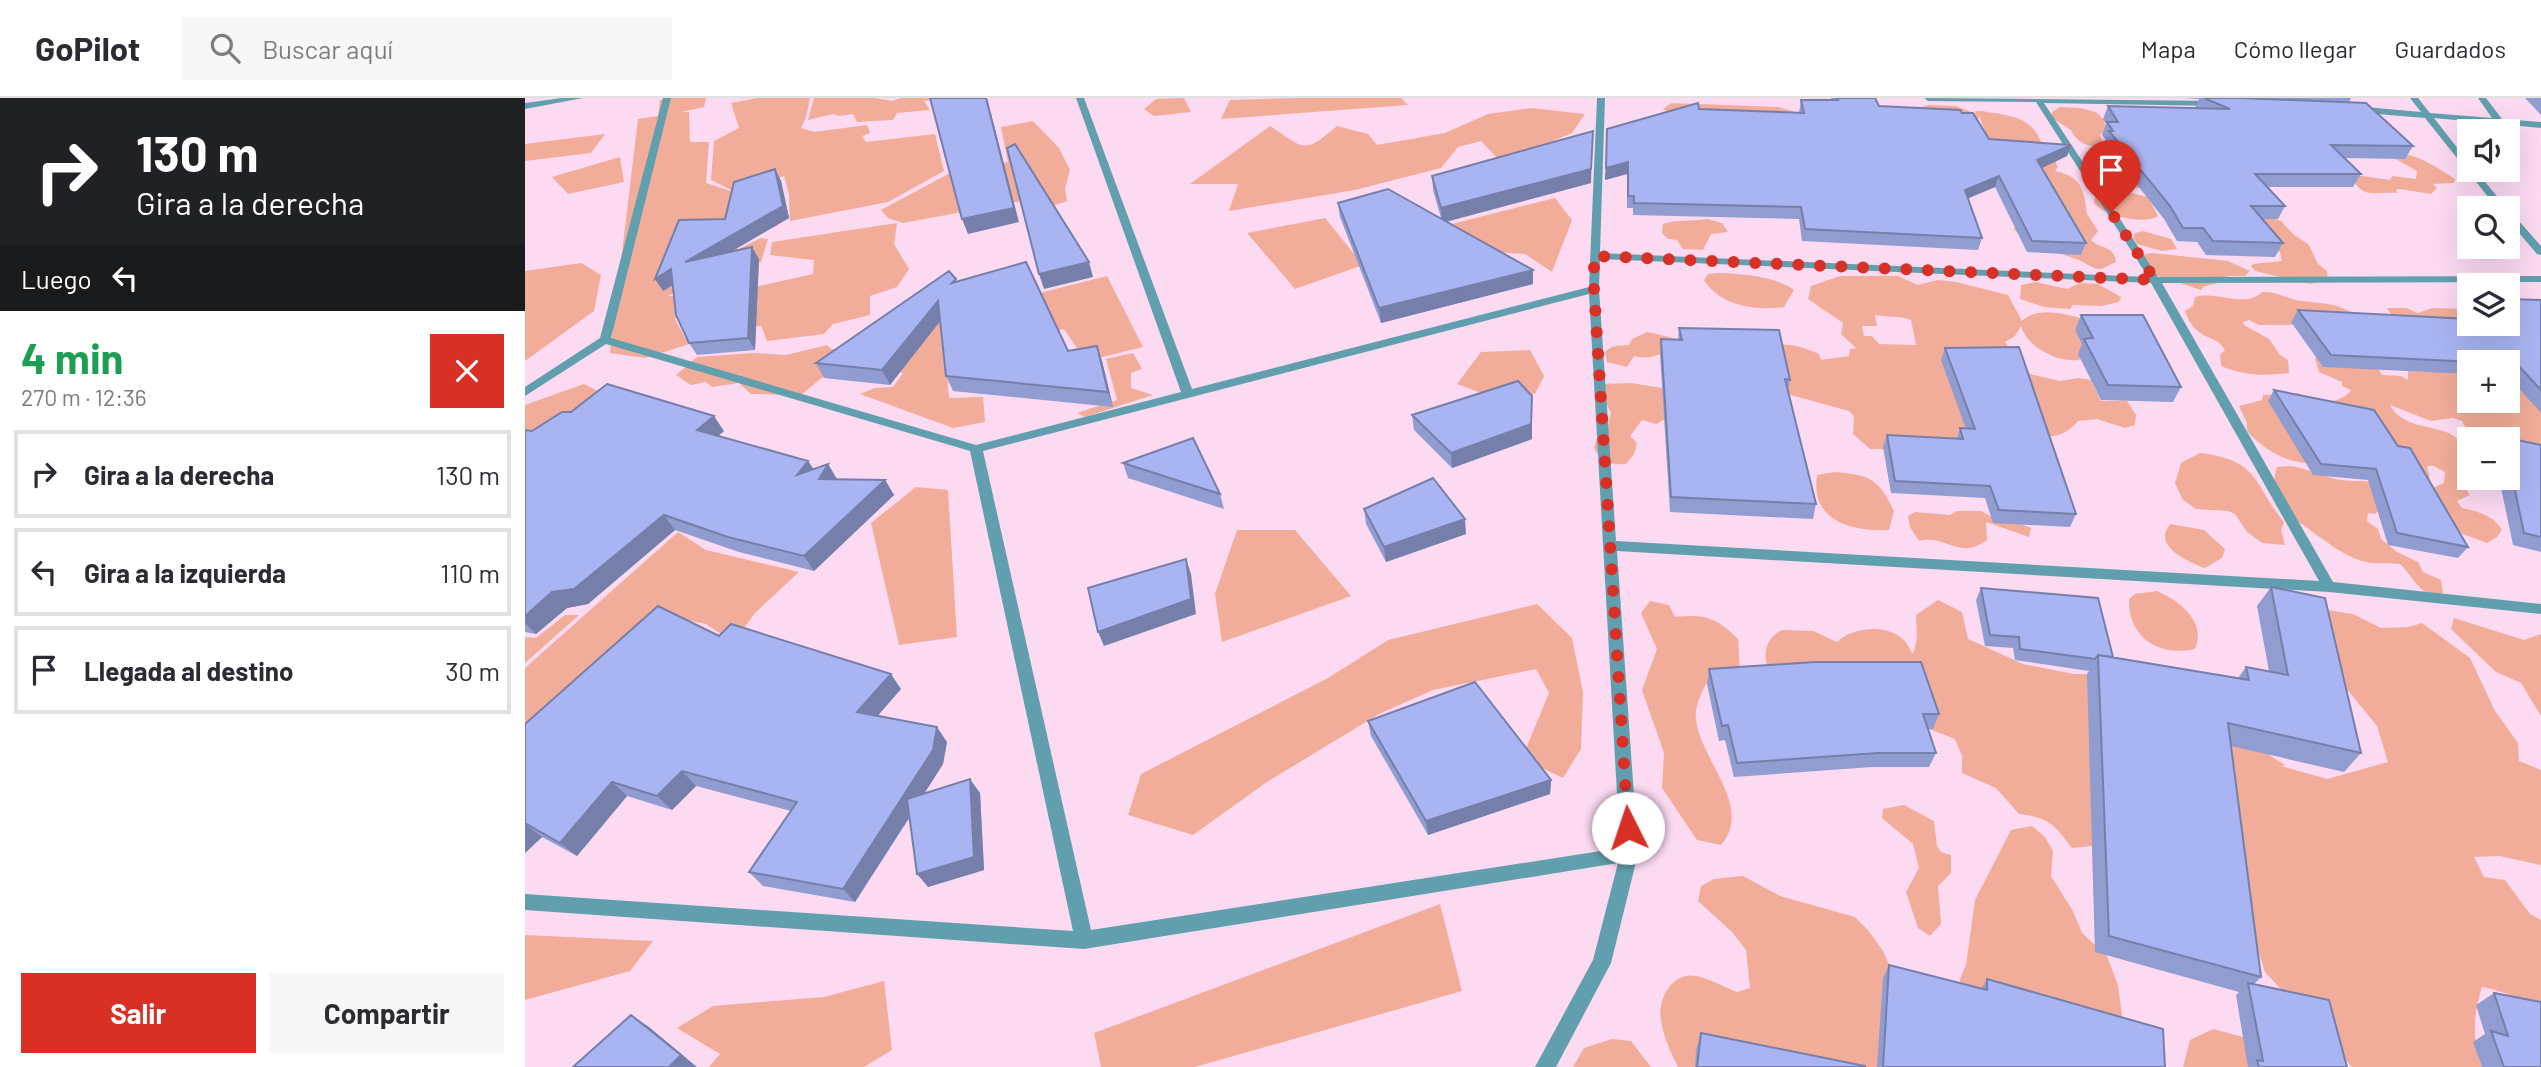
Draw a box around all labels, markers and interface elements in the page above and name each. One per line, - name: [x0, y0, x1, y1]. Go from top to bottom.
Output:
- search box: [182, 17, 672, 80]
- text: GoPilot: [35, 28, 140, 68]
- icon: search: [206, 29, 244, 67]
- text: Buscar aquí: [262, 33, 393, 64]
- text: Mapa: [2141, 34, 2196, 63]
- text: Cómo llegar: [2234, 34, 2356, 63]
- text: Guardados: [2394, 34, 2506, 63]
- map controls: [2457, 119, 2520, 490]
- button: sound: [2457, 119, 2520, 182]
- text: 130 m: [136, 123, 258, 182]
- icon: right: [21, 126, 112, 217]
- pin: [2081, 140, 2141, 212]
- icon: arrive: [2092, 151, 2130, 189]
- text: Gira a la derecha: [136, 183, 364, 221]
- button: search: [2457, 196, 2520, 259]
- icon: left: [106, 259, 144, 297]
- text: Luego: [21, 263, 92, 294]
- button: layers: [2457, 273, 2520, 336]
- text: 4 min: [21, 332, 124, 382]
- button: close: [430, 334, 504, 408]
- button: +: [2457, 350, 2520, 413]
- text: 270 m · 12:36: [21, 383, 147, 411]
- button: −: [2457, 427, 2520, 490]
- icon: right: [25, 455, 63, 493]
- text: Gira a la derecha: [84, 459, 274, 490]
- text: 130 m: [436, 459, 500, 490]
- icon: left: [25, 553, 63, 591]
- text: Gira a la izquierda: [84, 557, 286, 588]
- text: 110 m: [440, 557, 500, 588]
- icon: arrive: [25, 651, 63, 689]
- text: Llegada al destino: [84, 655, 293, 686]
- text: 30 m: [445, 655, 500, 686]
- position arrow: [1591, 791, 1665, 865]
- button: Salir: [21, 973, 256, 1053]
- button: Compartir: [270, 973, 504, 1053]

